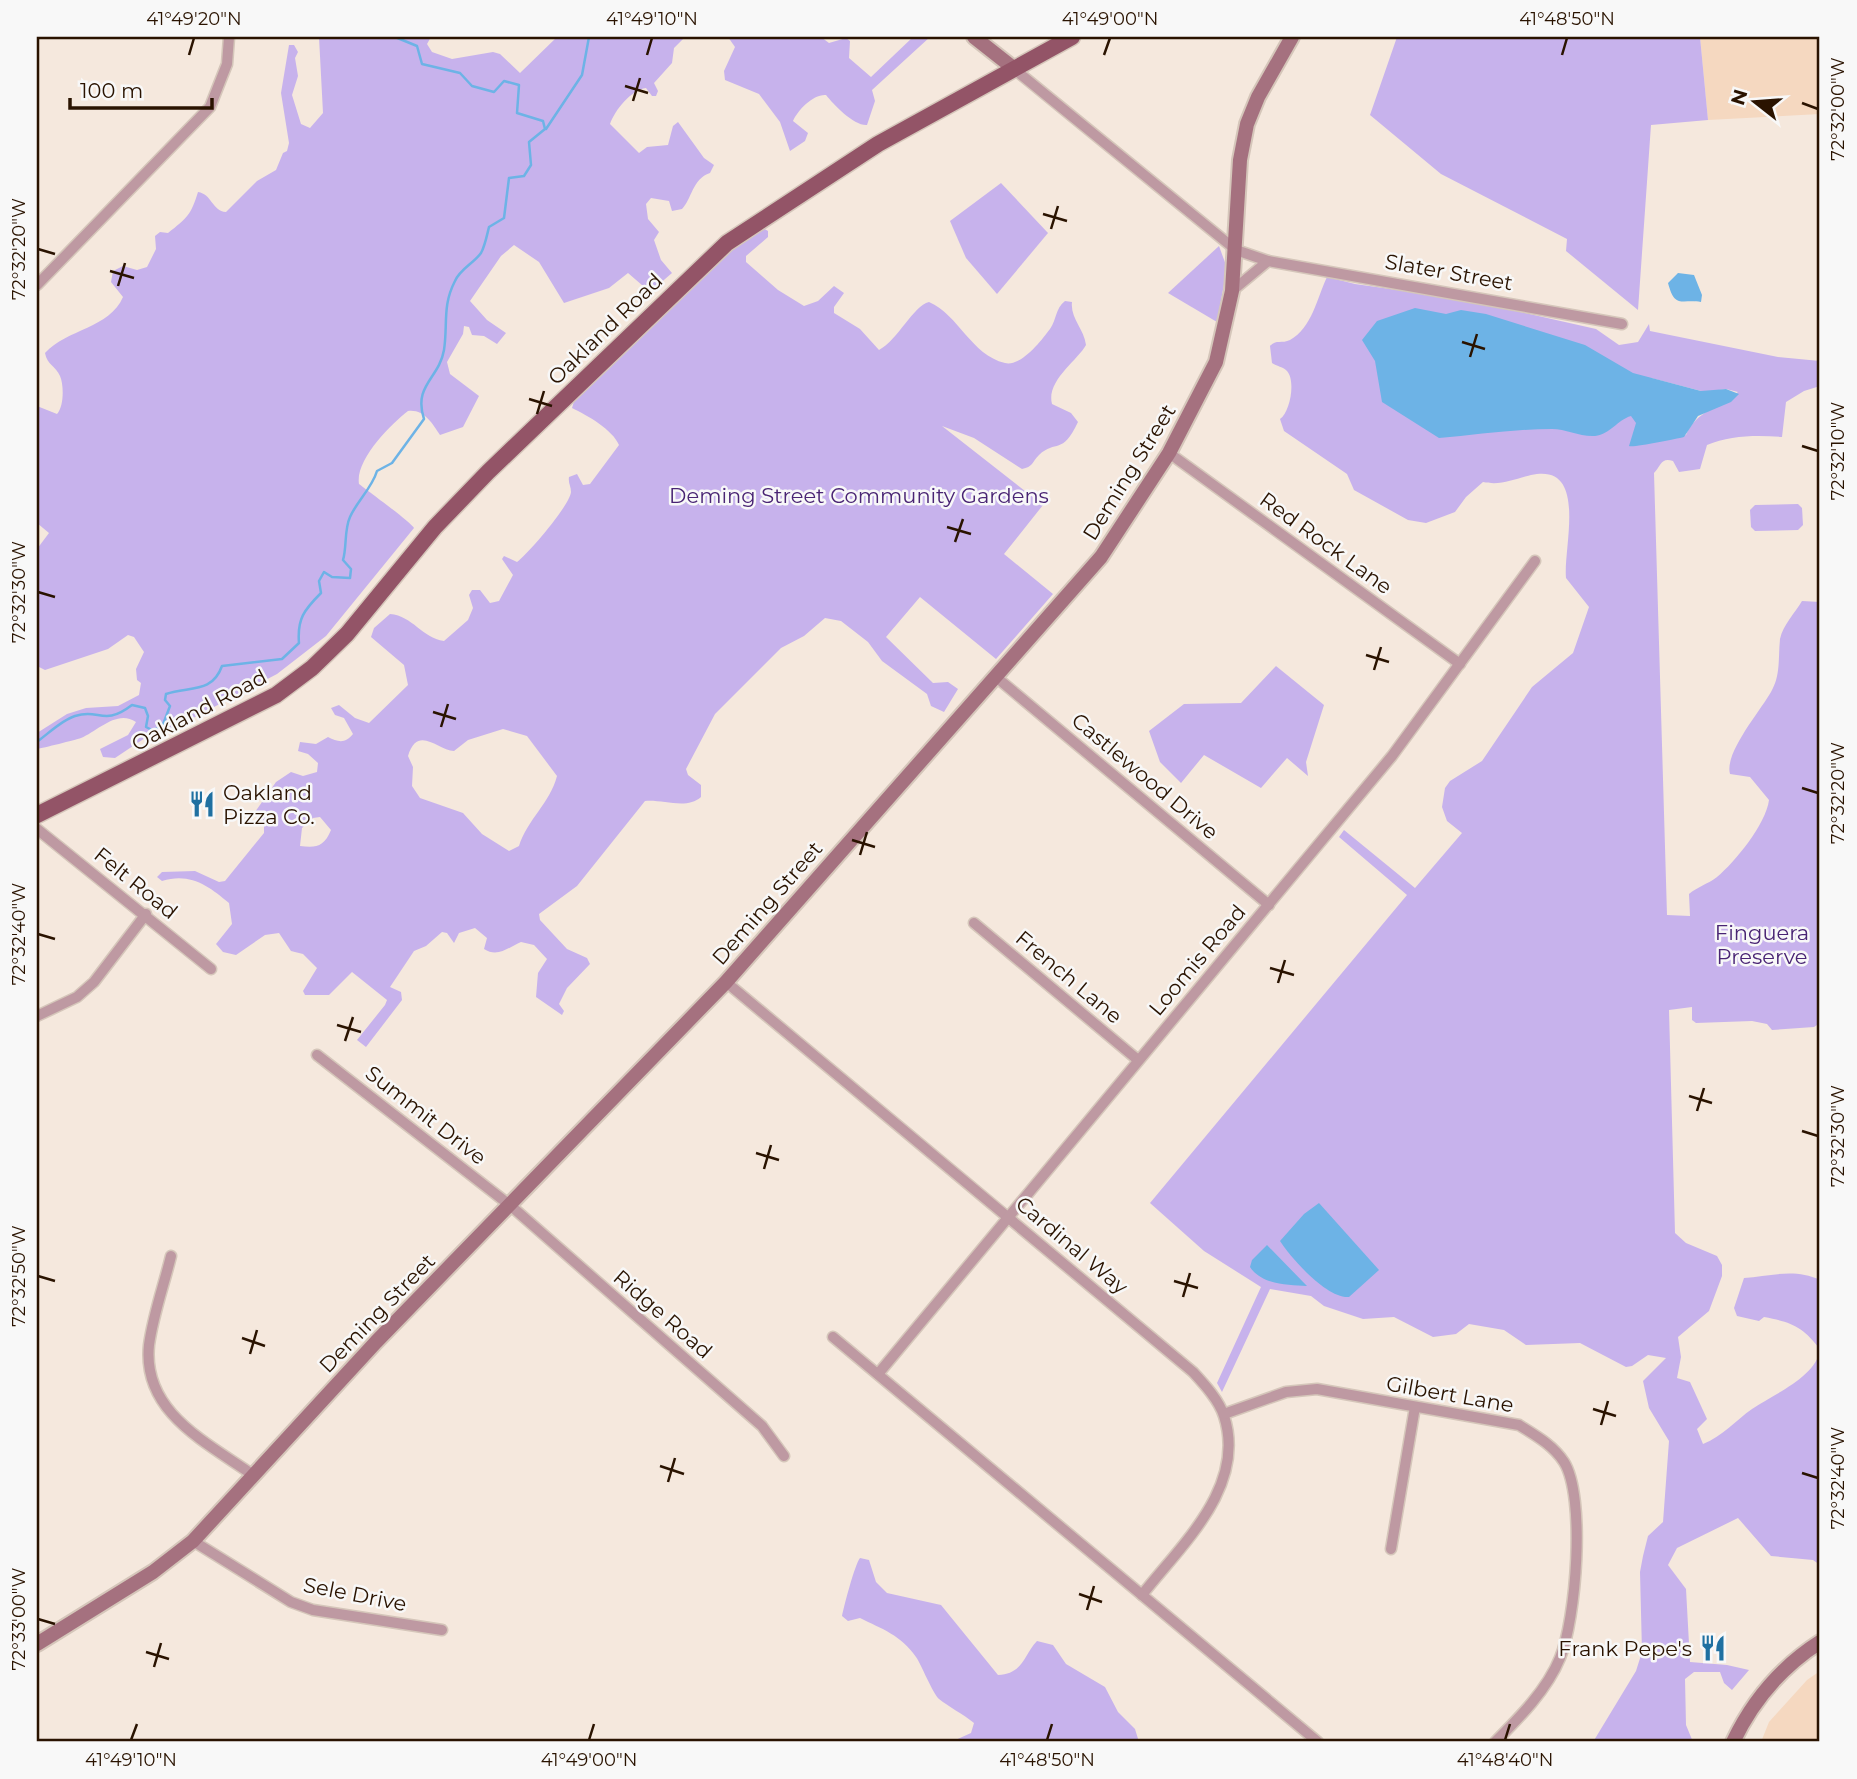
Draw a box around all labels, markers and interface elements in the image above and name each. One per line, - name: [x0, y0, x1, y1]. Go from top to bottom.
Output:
- text: 41°49'20"N: [146, 8, 242, 30]
- text: 41°49'10"N: [606, 8, 698, 30]
- text: 41°49'00"N: [1062, 8, 1158, 30]
- text: 41°48'50"N: [1519, 8, 1615, 30]
- text: 72°32'00"W: [1827, 57, 1849, 161]
- scale bar: [70, 66, 212, 110]
- north arrow: [1720, 66, 1790, 136]
- text: 100 m: [80, 78, 143, 103]
- text: N: [1726, 86, 1752, 108]
- text: 72°32'20"W: [8, 198, 30, 300]
- street label: Slater Street: [1383, 248, 1515, 296]
- street label: Oakland Road: [543, 268, 667, 390]
- street label: Deming Street: [1077, 399, 1181, 545]
- text: 72°32'10"W: [1827, 402, 1849, 500]
- park label: Deming Street Community Gardens: [669, 483, 1049, 508]
- street label: Red Rock Lane: [1255, 487, 1397, 599]
- text: 72°32'30"W: [8, 541, 30, 643]
- street label: Oakland Road: [127, 664, 271, 756]
- street label: Castlewood Drive: [1067, 708, 1223, 844]
- text: 72°32'20"W: [1827, 742, 1849, 844]
- place label: Oakland Pizza Co.: [223, 780, 315, 829]
- restaurant icon: Oakland Pizza Co.: [187, 789, 217, 819]
- street label: Deming Street: [707, 836, 827, 970]
- street label: Felt Road: [89, 842, 183, 924]
- text: 72°32'40"W: [8, 883, 30, 985]
- street label: Loomis Road: [1143, 899, 1251, 1021]
- park label: Finguera Preserve: [1715, 920, 1809, 969]
- street label: French Lane: [1011, 925, 1127, 1029]
- street label: Summit Drive: [361, 1060, 491, 1170]
- text: 72°32'30"W: [1827, 1085, 1849, 1187]
- street label: Cardinal Way: [1011, 1191, 1134, 1299]
- text: 72°32'50"W: [8, 1225, 30, 1327]
- street label: Deming Street: [314, 1248, 440, 1378]
- street label: Ridge Road: [609, 1264, 717, 1364]
- street label: Gilbert Lane: [1384, 1371, 1516, 1417]
- text: 72°32'40"W: [1827, 1427, 1849, 1529]
- text: 72°33'00"W: [8, 1567, 30, 1671]
- street label: Sele Drive: [301, 1572, 409, 1616]
- restaurant icon: Frank Pepe's: [1698, 1633, 1728, 1663]
- place label: Frank Pepe's: [1558, 1636, 1692, 1661]
- text: 41°49'10"N: [85, 1749, 177, 1771]
- text: 41°49'00"N: [541, 1749, 637, 1771]
- text: 41°48'50"N: [999, 1749, 1095, 1771]
- text: 41°48'40"N: [1457, 1749, 1553, 1771]

